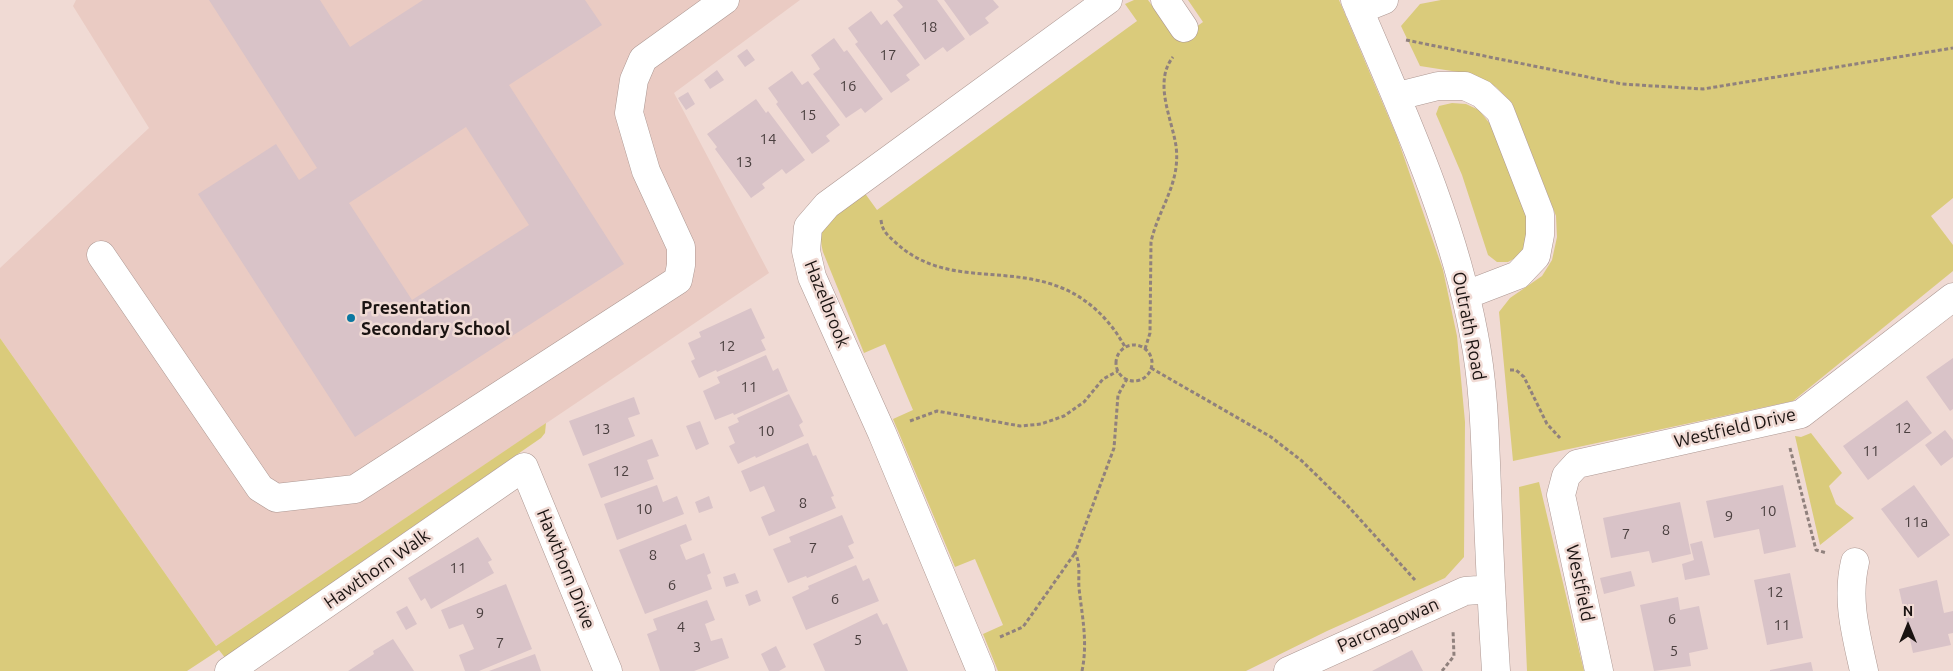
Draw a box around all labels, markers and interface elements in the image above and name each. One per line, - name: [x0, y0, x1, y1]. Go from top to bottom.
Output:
- house number: 18: [921, 18, 937, 36]
- house number: 17: [880, 46, 896, 64]
- house number: 16: [840, 77, 856, 95]
- house number: 15: [800, 106, 816, 124]
- house number: 14: [760, 130, 776, 148]
- house number: 13: [736, 153, 752, 171]
- street label: Hazelbrook: [800, 257, 854, 351]
- street label: Outrath Road: [1448, 270, 1490, 382]
- place label: Presentation Secondary School: [361, 297, 510, 340]
- marker: Presentation Secondary School: [345, 312, 357, 324]
- house number: 12: [719, 337, 735, 355]
- house number: 11: [741, 378, 757, 396]
- street label: Westfield Drive: [1672, 403, 1798, 453]
- house number: 12: [1895, 419, 1911, 437]
- house number: 13: [594, 420, 610, 438]
- house number: 10: [758, 422, 774, 440]
- house number: 11: [1863, 442, 1879, 460]
- house number: 12: [613, 462, 629, 480]
- house number: 8: [799, 494, 807, 512]
- house number: 10: [636, 500, 652, 518]
- house number: 10: [1760, 502, 1776, 520]
- street label: Hawthorn Drive: [532, 506, 600, 632]
- house number: 9: [1725, 507, 1733, 525]
- house number: 11a: [1904, 513, 1928, 531]
- house number: 8: [1662, 521, 1670, 539]
- street label: Hawthorn Walk: [320, 525, 434, 613]
- house number: 7: [1622, 525, 1630, 543]
- house number: 7: [809, 539, 817, 557]
- street label: Westfield: [1561, 543, 1599, 623]
- house number: 8: [649, 546, 657, 564]
- house number: 11: [450, 559, 466, 577]
- house number: 6: [668, 576, 676, 594]
- house number: 12: [1767, 583, 1783, 601]
- house number: 6: [831, 590, 839, 608]
- street label: Parcnagowan: [1334, 593, 1442, 657]
- north arrow: [1883, 601, 1933, 651]
- text: N: [1903, 603, 1913, 619]
- house number: 9: [476, 604, 484, 622]
- house number: 6: [1668, 610, 1676, 628]
- house number: 11: [1774, 616, 1790, 634]
- house number: 4: [677, 618, 685, 636]
- house number: 5: [854, 631, 862, 649]
- house number: 7: [496, 634, 504, 652]
- house number: 3: [693, 638, 701, 656]
- house number: 5: [1670, 642, 1678, 660]

